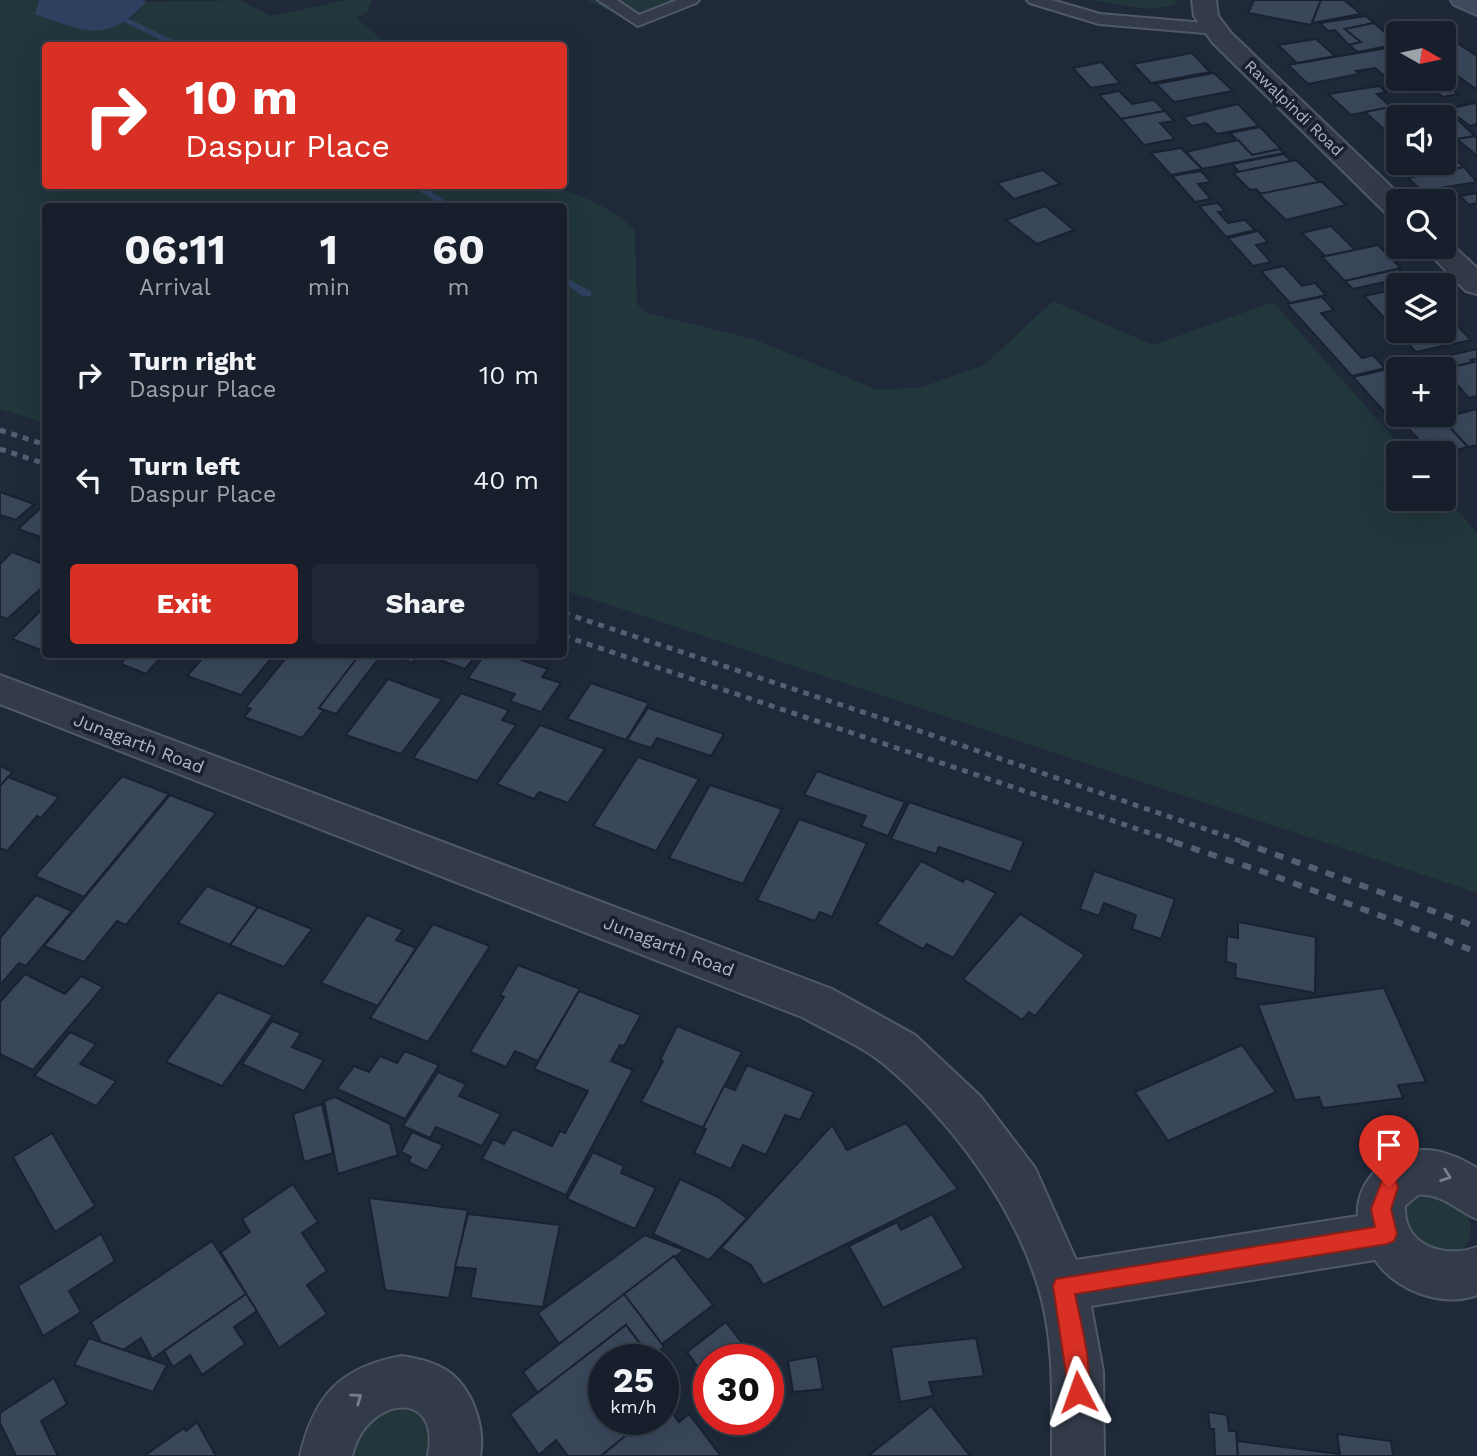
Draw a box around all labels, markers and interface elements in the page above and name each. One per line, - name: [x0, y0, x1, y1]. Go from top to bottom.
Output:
- north arrow: [1386, 21, 1456, 91]
- map controls: [1386, 21, 1456, 511]
- street label: Rawalpindi Road: [1241, 56, 1347, 160]
- text: 10 m: [185, 68, 298, 126]
- icon: right: [70, 70, 161, 161]
- button: sound: [1386, 105, 1456, 175]
- text: Daspur Place: [185, 127, 390, 165]
- button: search: [1386, 189, 1456, 259]
- text: 06:11: [124, 225, 226, 274]
- text: 1: [320, 225, 338, 274]
- text: 60: [432, 225, 485, 274]
- button: layers: [1386, 273, 1456, 343]
- text: Arrival: [139, 274, 211, 301]
- text: min: [308, 274, 350, 301]
- text: m: [448, 274, 469, 301]
- text: Turn right: [129, 346, 256, 376]
- icon: right: [70, 356, 108, 394]
- button: +: [1386, 357, 1456, 427]
- text: 10 m: [479, 360, 539, 390]
- text: Daspur Place: [129, 376, 276, 403]
- button: −: [1386, 441, 1456, 511]
- text: Turn left: [129, 451, 240, 481]
- icon: left: [70, 461, 108, 499]
- text: 40 m: [473, 465, 539, 495]
- text: Daspur Place: [129, 481, 276, 508]
- button: Exit: [70, 564, 298, 644]
- button: Share: [312, 564, 539, 644]
- street label: Junagarth Road: [71, 709, 207, 777]
- street label: Junagarth Road: [601, 912, 737, 980]
- pin: [1359, 1115, 1419, 1187]
- icon: arrive: [1370, 1126, 1408, 1164]
- one-way arrow: [1440, 1168, 1452, 1182]
- speed limit sign: 30: [693, 1344, 784, 1435]
- position arrow: [1041, 1355, 1115, 1429]
- text: 25: [613, 1359, 654, 1401]
- one-way arrow: [349, 1394, 362, 1407]
- text: km/h: [610, 1396, 657, 1417]

